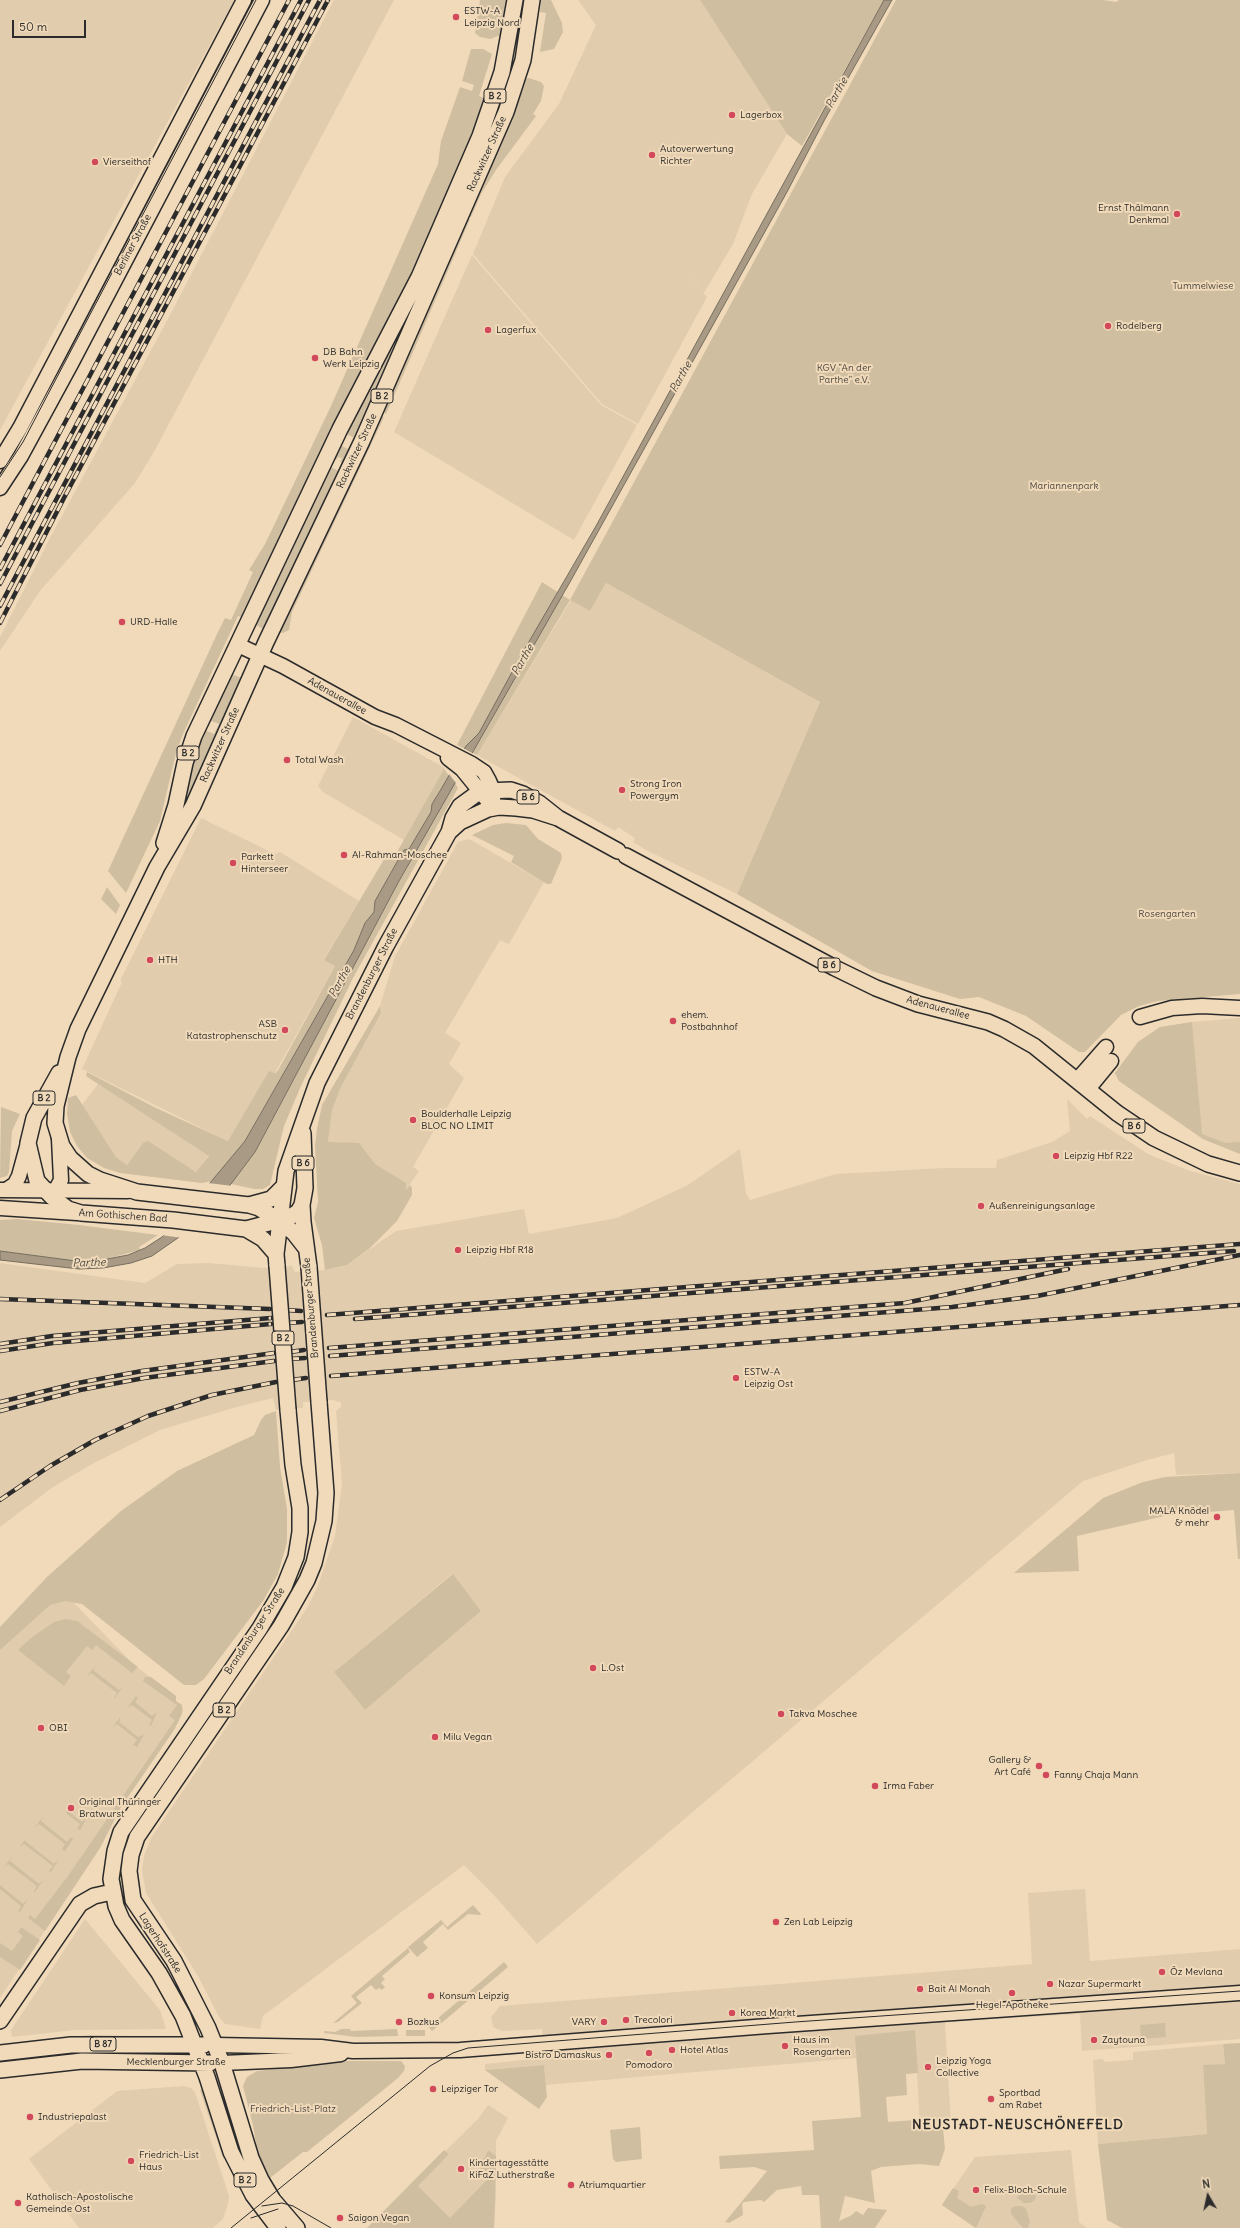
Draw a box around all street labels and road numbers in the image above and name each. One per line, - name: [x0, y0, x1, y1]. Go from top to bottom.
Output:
- road number: B 2: [484, 89, 506, 103]
- street label: Rackwitzer Straße: [465, 114, 509, 194]
- street label: Berliner Straße: [112, 212, 154, 278]
- road number: B 2: [371, 389, 393, 403]
- street label: Rackwitzer Straße: [334, 412, 380, 490]
- street label: Adenauerallee: [306, 675, 368, 717]
- street label: Rackwitzer Straße: [198, 705, 242, 785]
- road number: B 2: [177, 746, 199, 760]
- road number: B 6: [517, 790, 539, 804]
- street label: Brandenburger Straße: [344, 926, 400, 1022]
- road number: B 6: [818, 958, 840, 972]
- street label: Adenauerallee: [905, 994, 971, 1022]
- road number: B 2: [33, 1091, 55, 1105]
- road number: B 6: [1123, 1119, 1145, 1133]
- road number: B 6: [292, 1156, 314, 1170]
- street label: Am Gothischen Bad: [78, 1207, 168, 1225]
- street label: Brandenburger Straße: [301, 1257, 321, 1359]
- road number: B 2: [272, 1331, 294, 1345]
- street label: Brandenburger Straße: [222, 1585, 288, 1677]
- road number: B 2: [213, 1703, 235, 1717]
- street label: Lagerhofstraße: [136, 1911, 184, 1975]
- road number: B 87: [90, 2037, 116, 2051]
- street label: Mecklenburger Straße: [126, 2056, 226, 2068]
- road number: B 2: [234, 2173, 256, 2187]

